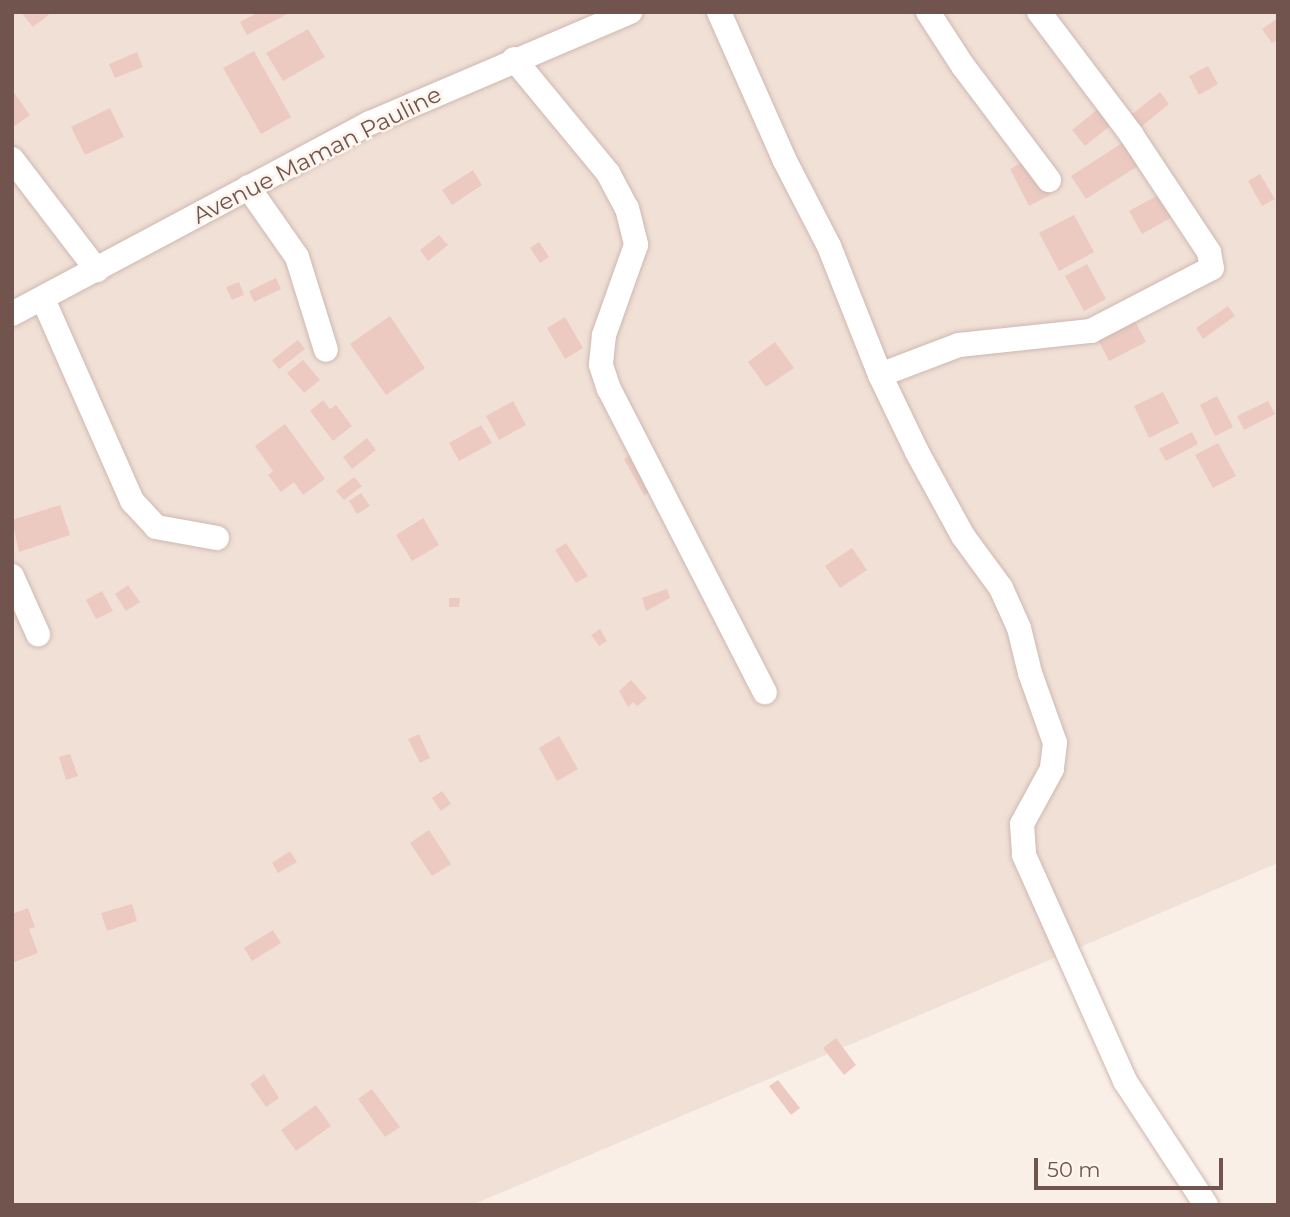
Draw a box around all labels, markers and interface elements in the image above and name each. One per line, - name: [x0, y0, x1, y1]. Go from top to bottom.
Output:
- street label: Avenue Maman Pauline: [188, 80, 446, 230]
- scale bar: [1038, 1144, 1227, 1188]
- text: 50 m: [1047, 1157, 1101, 1182]

